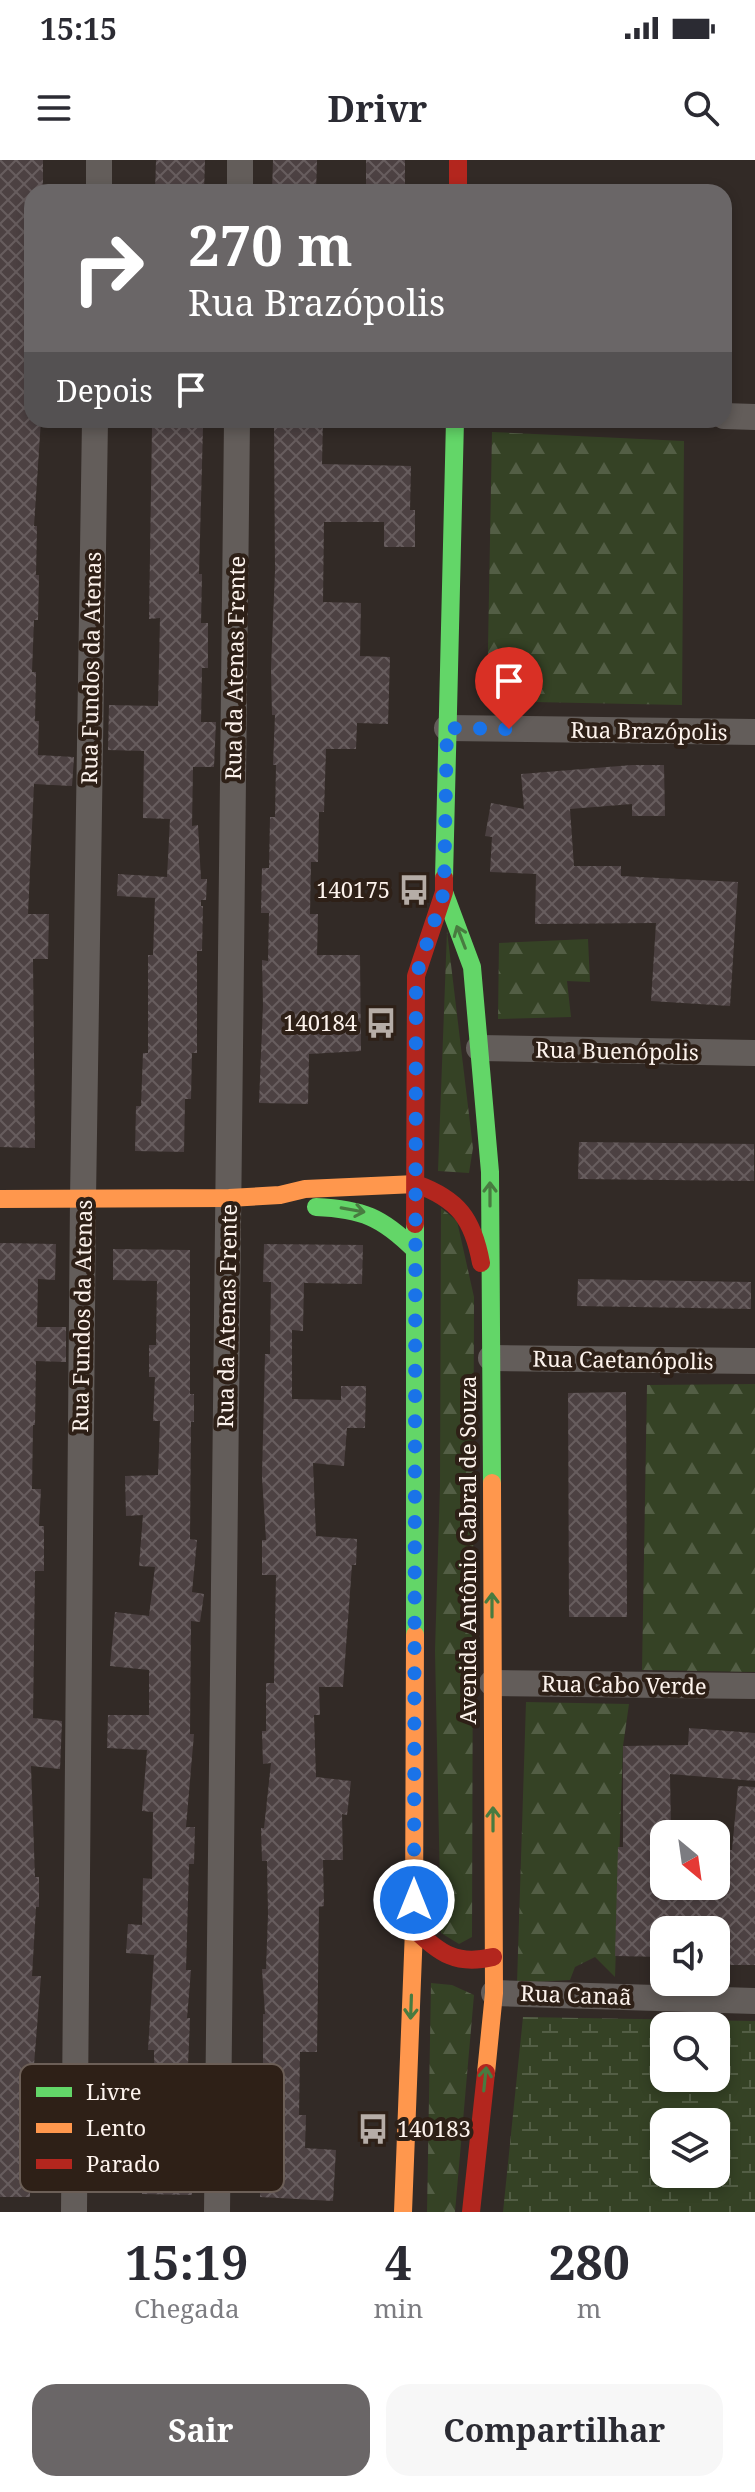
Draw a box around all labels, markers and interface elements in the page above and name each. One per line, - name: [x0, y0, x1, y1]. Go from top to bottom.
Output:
- text: 15:15: [40, 8, 117, 49]
- text: Drivr: [328, 84, 427, 133]
- icon: menu: [32, 86, 76, 130]
- icon: search: [679, 86, 723, 130]
- text: 270 m: [188, 206, 353, 282]
- icon: right: [56, 216, 160, 320]
- text: Rua Brazópolis: [188, 278, 445, 327]
- icon: arrive: [169, 368, 213, 412]
- text: Depois: [56, 370, 153, 411]
- street label: Rua Fundos da Atenas: [73, 551, 107, 785]
- street label: Rua da Atenas Frente: [217, 556, 251, 780]
- pin: [475, 647, 543, 729]
- icon: arrive: [487, 659, 531, 703]
- street label: Rua Brazópolis: [570, 714, 728, 746]
- bus stop icon: 140175: [397, 873, 431, 907]
- place label: 140175: [316, 874, 390, 904]
- one-way arrow: [453, 925, 467, 950]
- bus stop icon: 140184: [364, 1006, 398, 1040]
- place label: 140184: [283, 1007, 357, 1037]
- street label: Rua Buenópolis: [535, 1034, 699, 1066]
- one-way arrow: [482, 1181, 498, 1208]
- street label: Rua Fundos da Atenas: [64, 1199, 98, 1433]
- street label: Rua da Atenas Frente: [209, 1204, 243, 1428]
- one-way arrow: [339, 1204, 365, 1219]
- street label: Rua Caetanópolis: [532, 1342, 714, 1376]
- street label: Avenida Antônio Cabral de Souza: [452, 1376, 482, 1724]
- one-way arrow: [484, 1592, 500, 1619]
- street label: Rua Cabo Verde: [541, 1668, 707, 1700]
- one-way arrow: [485, 1806, 501, 1833]
- north arrow: [650, 1820, 730, 1900]
- map controls: [650, 1820, 730, 2188]
- position arrow: [372, 1858, 456, 1942]
- button: sound: [650, 1916, 730, 1996]
- street label: Rua Canaã: [520, 1977, 632, 2011]
- one-way arrow: [403, 1993, 418, 2020]
- button: search: [650, 2012, 730, 2092]
- legend: [20, 2064, 284, 2192]
- one-way arrow: [477, 2066, 492, 2093]
- text: Livre: [86, 2076, 142, 2106]
- button: layers: [650, 2108, 730, 2188]
- text: Lento: [86, 2112, 146, 2142]
- bus stop icon: 140183: [356, 2112, 390, 2146]
- place label: 140183: [397, 2113, 471, 2143]
- text: Parado: [86, 2148, 160, 2178]
- text: 15:19: [125, 2229, 248, 2294]
- text: 4: [385, 2229, 412, 2294]
- text: 280: [548, 2229, 630, 2294]
- text: Chegada: [134, 2290, 240, 2326]
- text: min: [374, 2290, 423, 2326]
- text: m: [577, 2290, 601, 2326]
- button: Sair: [32, 2384, 370, 2476]
- button: Compartilhar: [386, 2384, 723, 2476]

